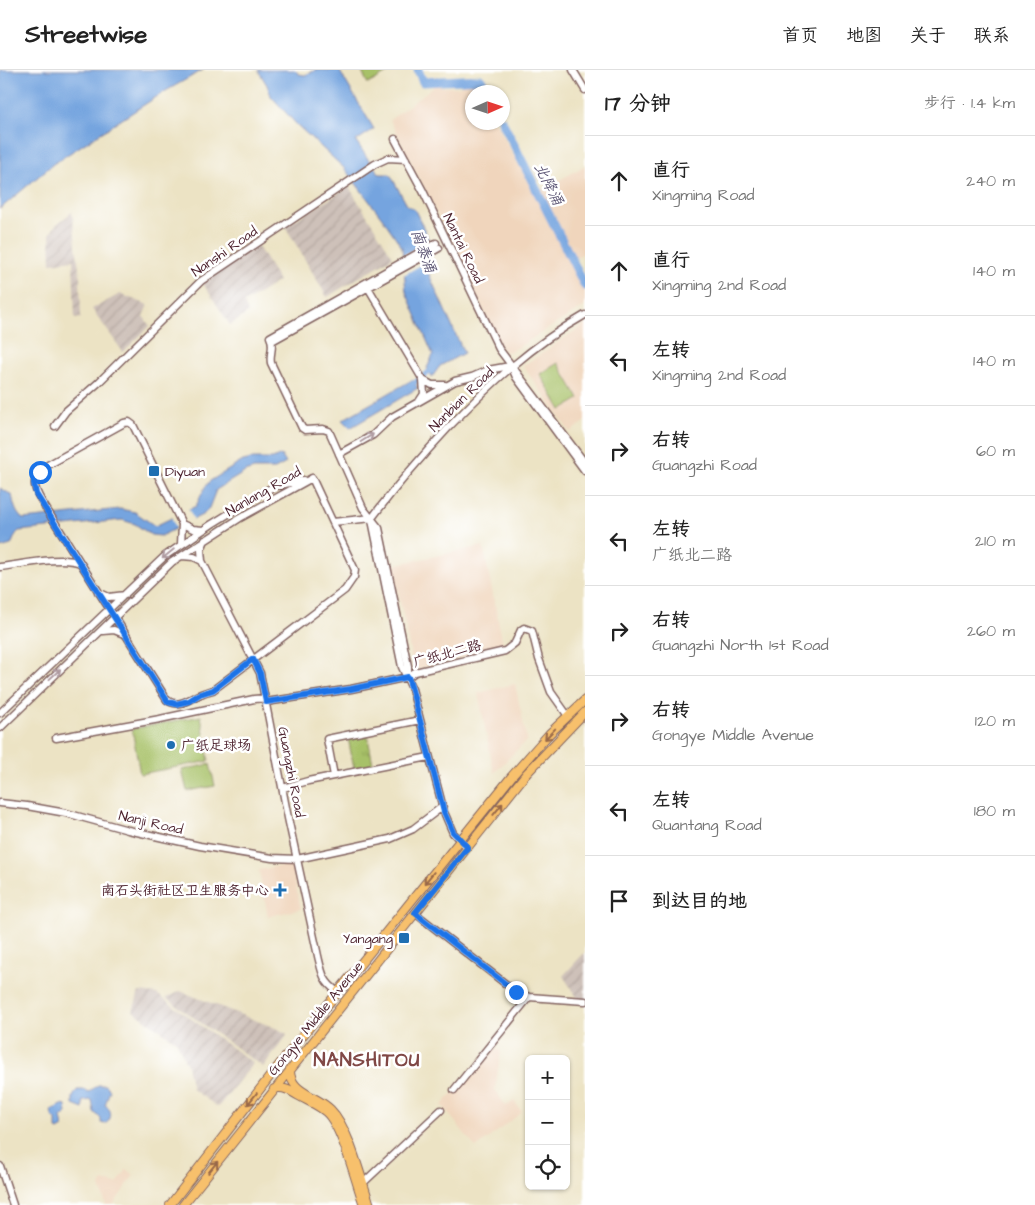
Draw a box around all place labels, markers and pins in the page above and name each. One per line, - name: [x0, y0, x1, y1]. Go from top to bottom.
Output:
- place label: Diyuan: [165, 462, 205, 482]
- marker: Diyuan: [147, 464, 161, 478]
- place label: 广纸足球场: [181, 736, 251, 756]
- marker: 广纸足球场: [165, 739, 177, 751]
- place label: 南石头街社区卫生服务中心: [101, 881, 269, 901]
- marker: 南石头街社区卫生服务中心: [273, 883, 287, 897]
- place label: Yangang: [343, 929, 393, 949]
- marker: Yangang: [397, 931, 411, 945]

